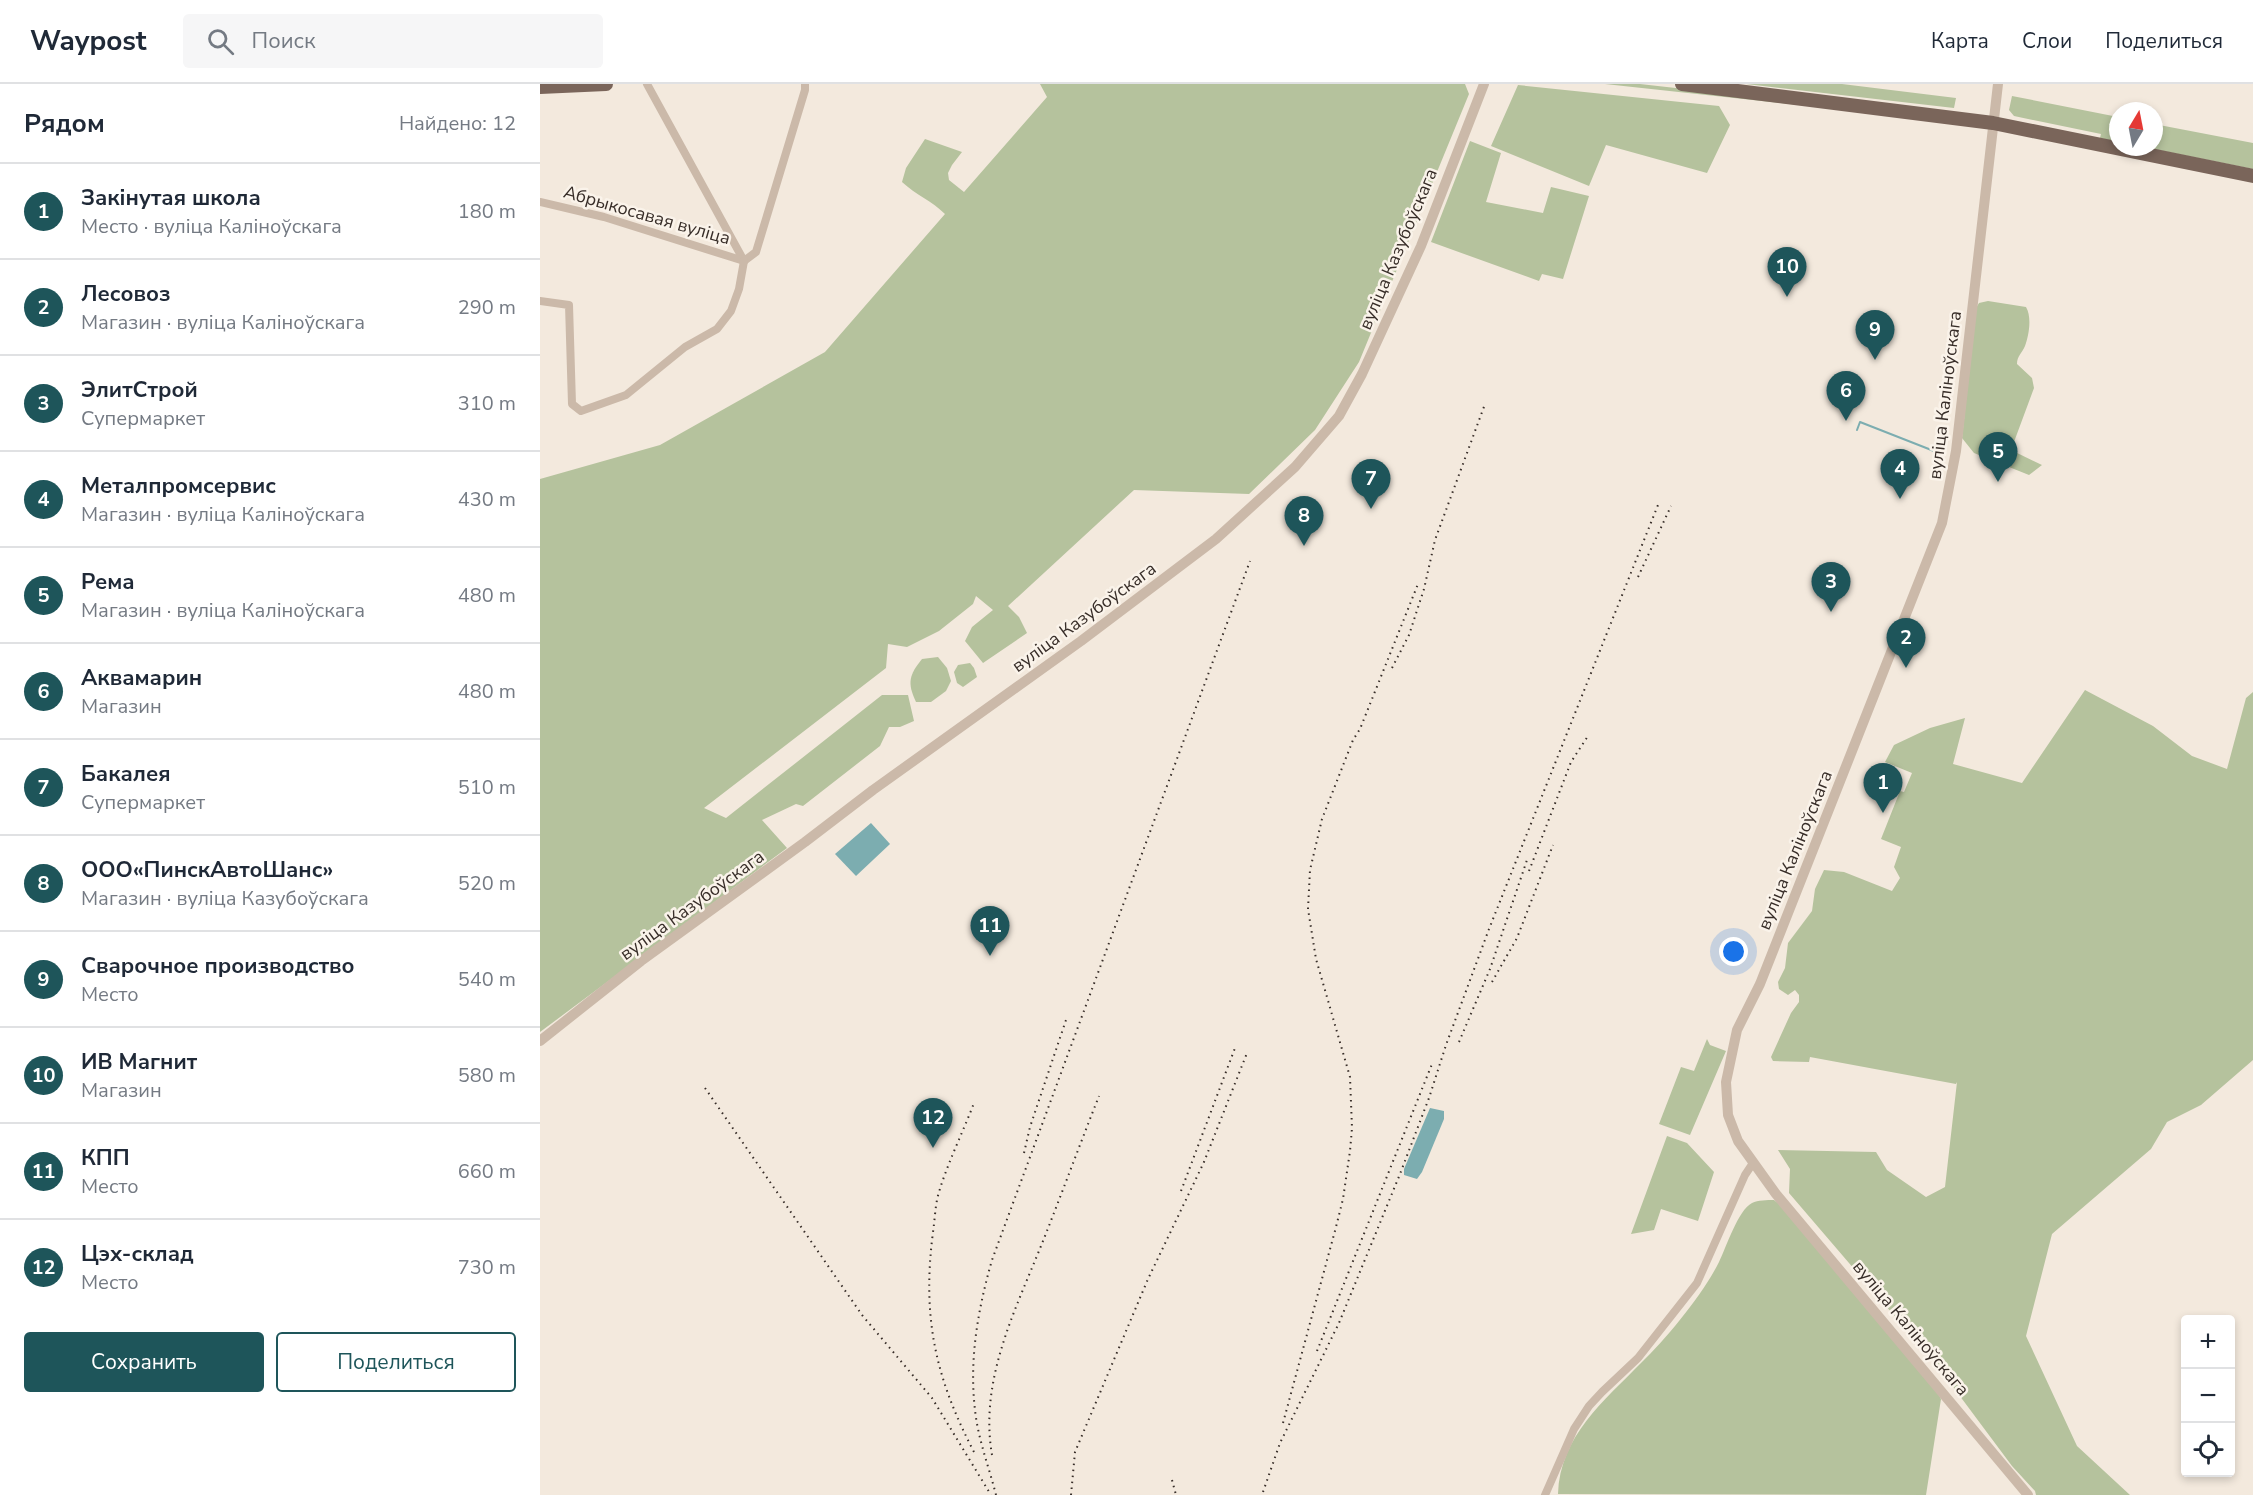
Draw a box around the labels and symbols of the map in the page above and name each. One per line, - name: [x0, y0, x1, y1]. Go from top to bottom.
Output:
- north arrow: [2109, 102, 2163, 156]
- street label: вуліца Казубоўскага: [1353, 165, 1443, 333]
- street label: Абрыкосавая вуліца: [561, 180, 733, 250]
- pin: 10: [1768, 248, 1806, 297]
- street label: вуліца Каліноўскага: [1923, 309, 1967, 481]
- pin: 9: [1856, 310, 1894, 360]
- pin: 6: [1826, 372, 1866, 421]
- pin: 5: [1978, 432, 2018, 482]
- pin: 4: [1880, 450, 1920, 499]
- pin: 7: [1352, 460, 1390, 509]
- pin: 8: [1284, 496, 1323, 546]
- street label: вуліца Казубоўскага: [1007, 556, 1161, 678]
- pin: 3: [1812, 562, 1850, 612]
- pin: 2: [1886, 618, 1926, 668]
- pin: 1: [1864, 764, 1902, 813]
- street label: вуліца Каліноўскага: [1752, 767, 1838, 933]
- street label: вуліца Казубоўскага: [615, 844, 769, 966]
- pin: 11: [970, 906, 1010, 956]
- your location: [1719, 937, 1748, 966]
- pin: 12: [914, 1098, 952, 1148]
- street label: вуліца Каліноўскага: [1847, 1255, 1975, 1401]

